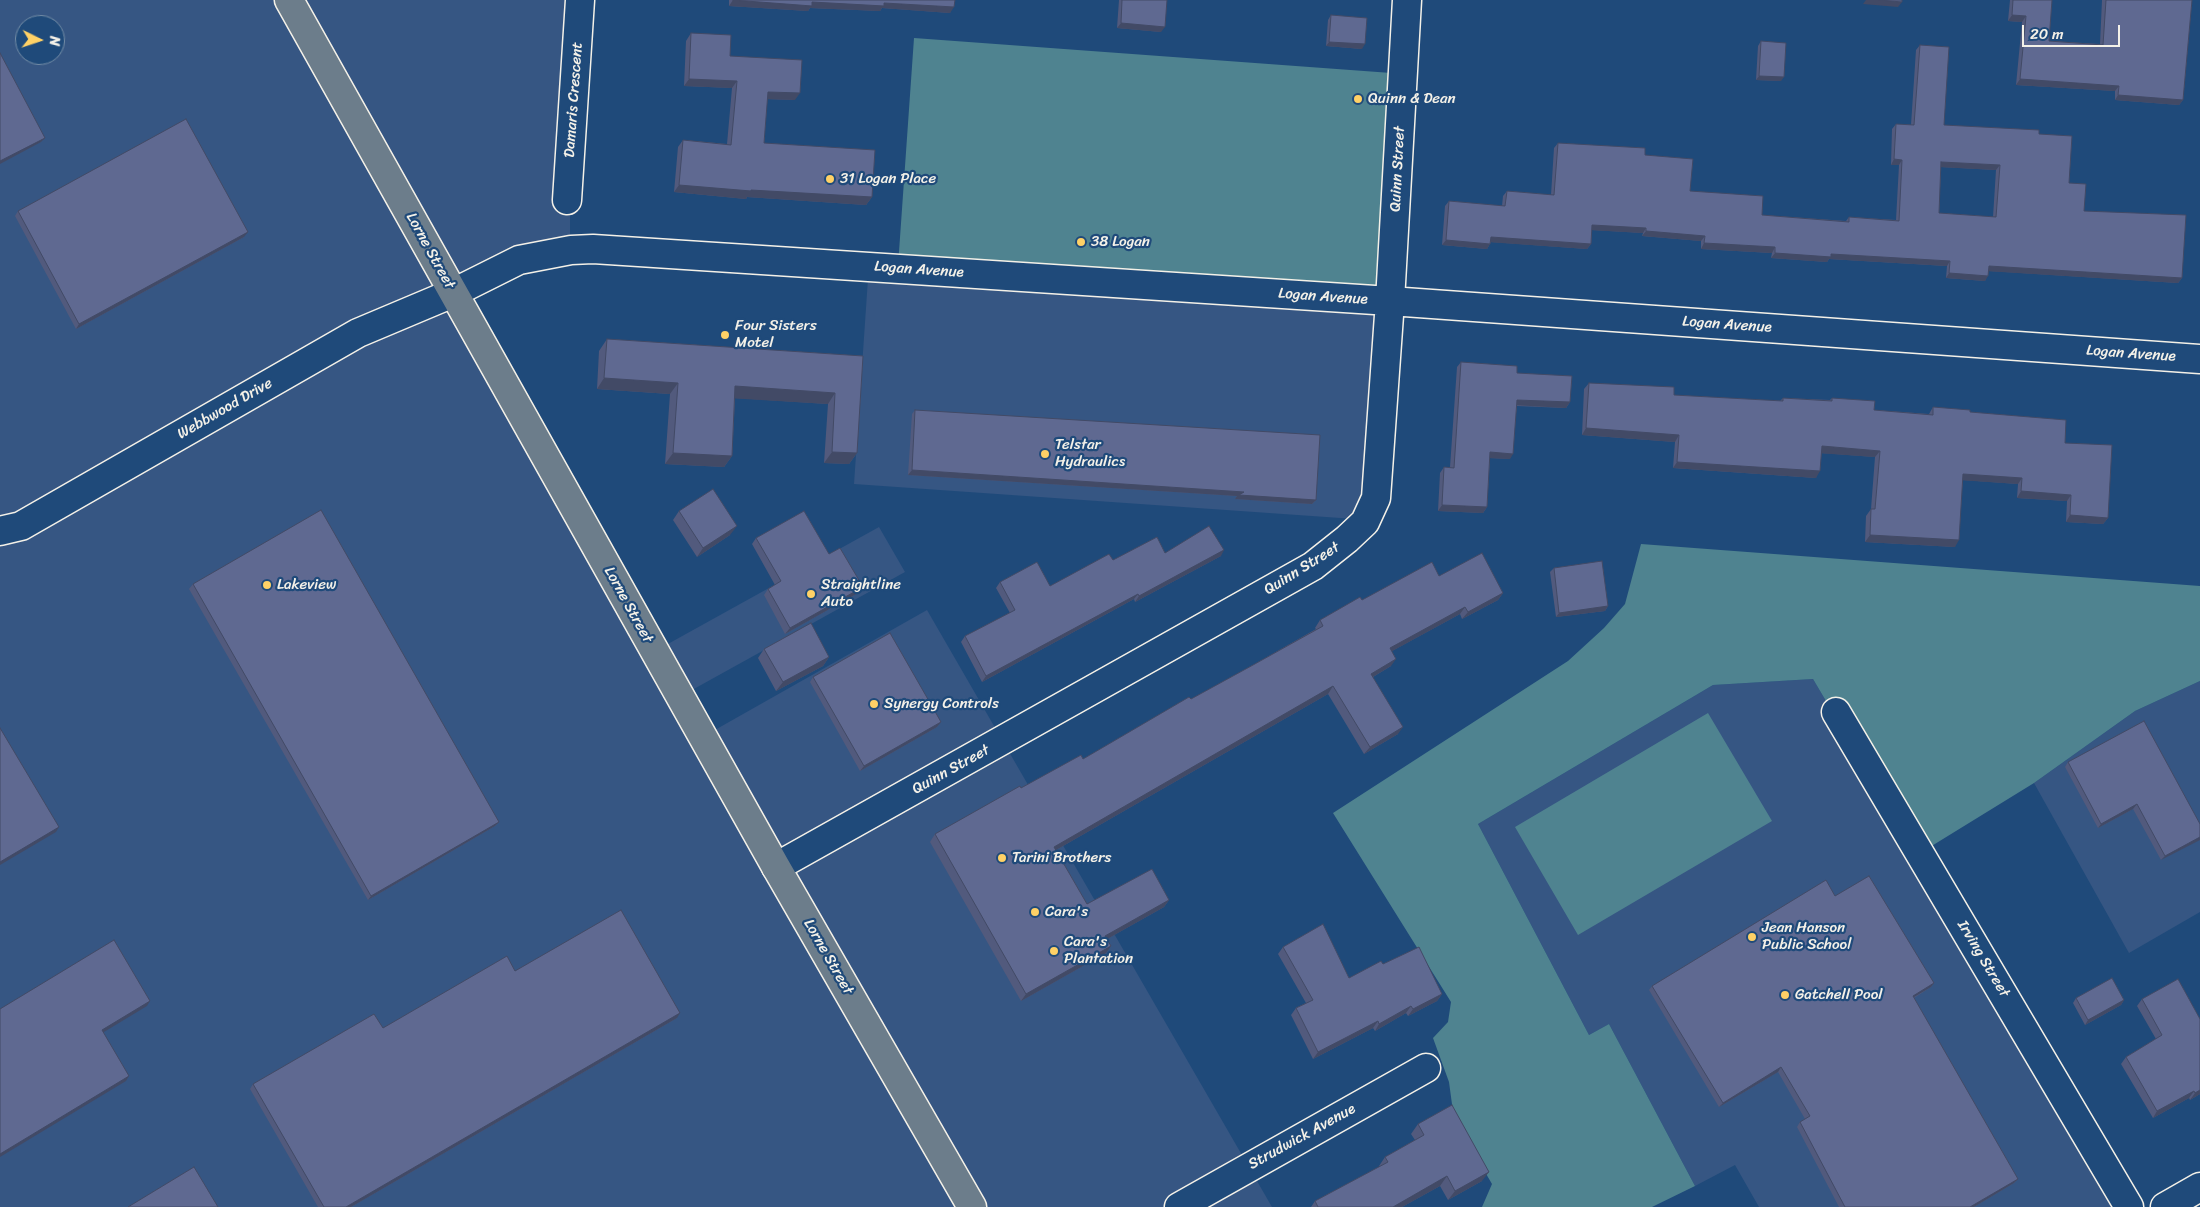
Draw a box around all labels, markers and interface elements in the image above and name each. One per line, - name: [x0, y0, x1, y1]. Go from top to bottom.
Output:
- north arrow: [15, 15, 65, 65]
- scale bar: [2025, 15, 2122, 47]
- text: 20 m: [2030, 21, 2064, 47]
- text: N: [42, 35, 67, 47]
- street label: Damaris Crescent: [561, 42, 587, 158]
- place label: Quinn & Dean: [1368, 90, 1456, 108]
- marker: Quinn & Dean: [1352, 93, 1364, 105]
- street label: Quinn Street: [1387, 126, 1409, 212]
- place label: 31 Logan Place: [840, 170, 936, 188]
- marker: 31 Logan Place: [824, 173, 836, 185]
- street label: Lorne Street: [402, 210, 458, 292]
- place label: 38 Logan: [1091, 233, 1150, 251]
- marker: 38 Logan: [1075, 236, 1087, 248]
- street label: Logan Avenue: [874, 258, 964, 282]
- street label: Logan Avenue: [1278, 285, 1368, 309]
- street label: Logan Avenue: [1682, 313, 1772, 337]
- place label: Four Sisters Motel: [735, 317, 817, 352]
- marker: Four Sisters Motel: [719, 329, 731, 341]
- street label: Logan Avenue: [2086, 342, 2176, 366]
- street label: Webbwood Drive: [174, 375, 276, 443]
- place label: Telstar Hydraulics: [1055, 436, 1125, 471]
- marker: Telstar Hydraulics: [1039, 448, 1051, 460]
- street label: Quinn Street: [1261, 539, 1343, 599]
- street label: Lorne Street: [600, 564, 656, 646]
- place label: Lakeview: [277, 576, 336, 594]
- place label: Straightline Auto: [821, 576, 901, 611]
- marker: Lakeview: [261, 579, 273, 591]
- marker: Straightline Auto: [805, 588, 817, 600]
- place label: Synergy Controls: [884, 695, 999, 713]
- marker: Synergy Controls: [868, 698, 880, 710]
- street label: Quinn Street: [909, 741, 993, 799]
- place label: Tarini Brothers: [1012, 849, 1111, 867]
- marker: Tarini Brothers: [996, 852, 1008, 864]
- place label: Cara's: [1045, 903, 1088, 921]
- marker: Cara's: [1029, 906, 1041, 918]
- street label: Lorne Street: [799, 916, 857, 998]
- street label: Irving Street: [1953, 917, 2013, 1001]
- place label: Jean Hanson Public School: [1762, 919, 1851, 954]
- marker: Jean Hanson Public School: [1746, 931, 1758, 943]
- place label: Cara's Plantation: [1064, 933, 1133, 968]
- marker: Cara's Plantation: [1048, 945, 1060, 957]
- place label: Gatchell Pool: [1795, 986, 1883, 1004]
- marker: Gatchell Pool: [1779, 989, 1791, 1001]
- street label: Strudwick Avenue: [1245, 1100, 1359, 1174]

